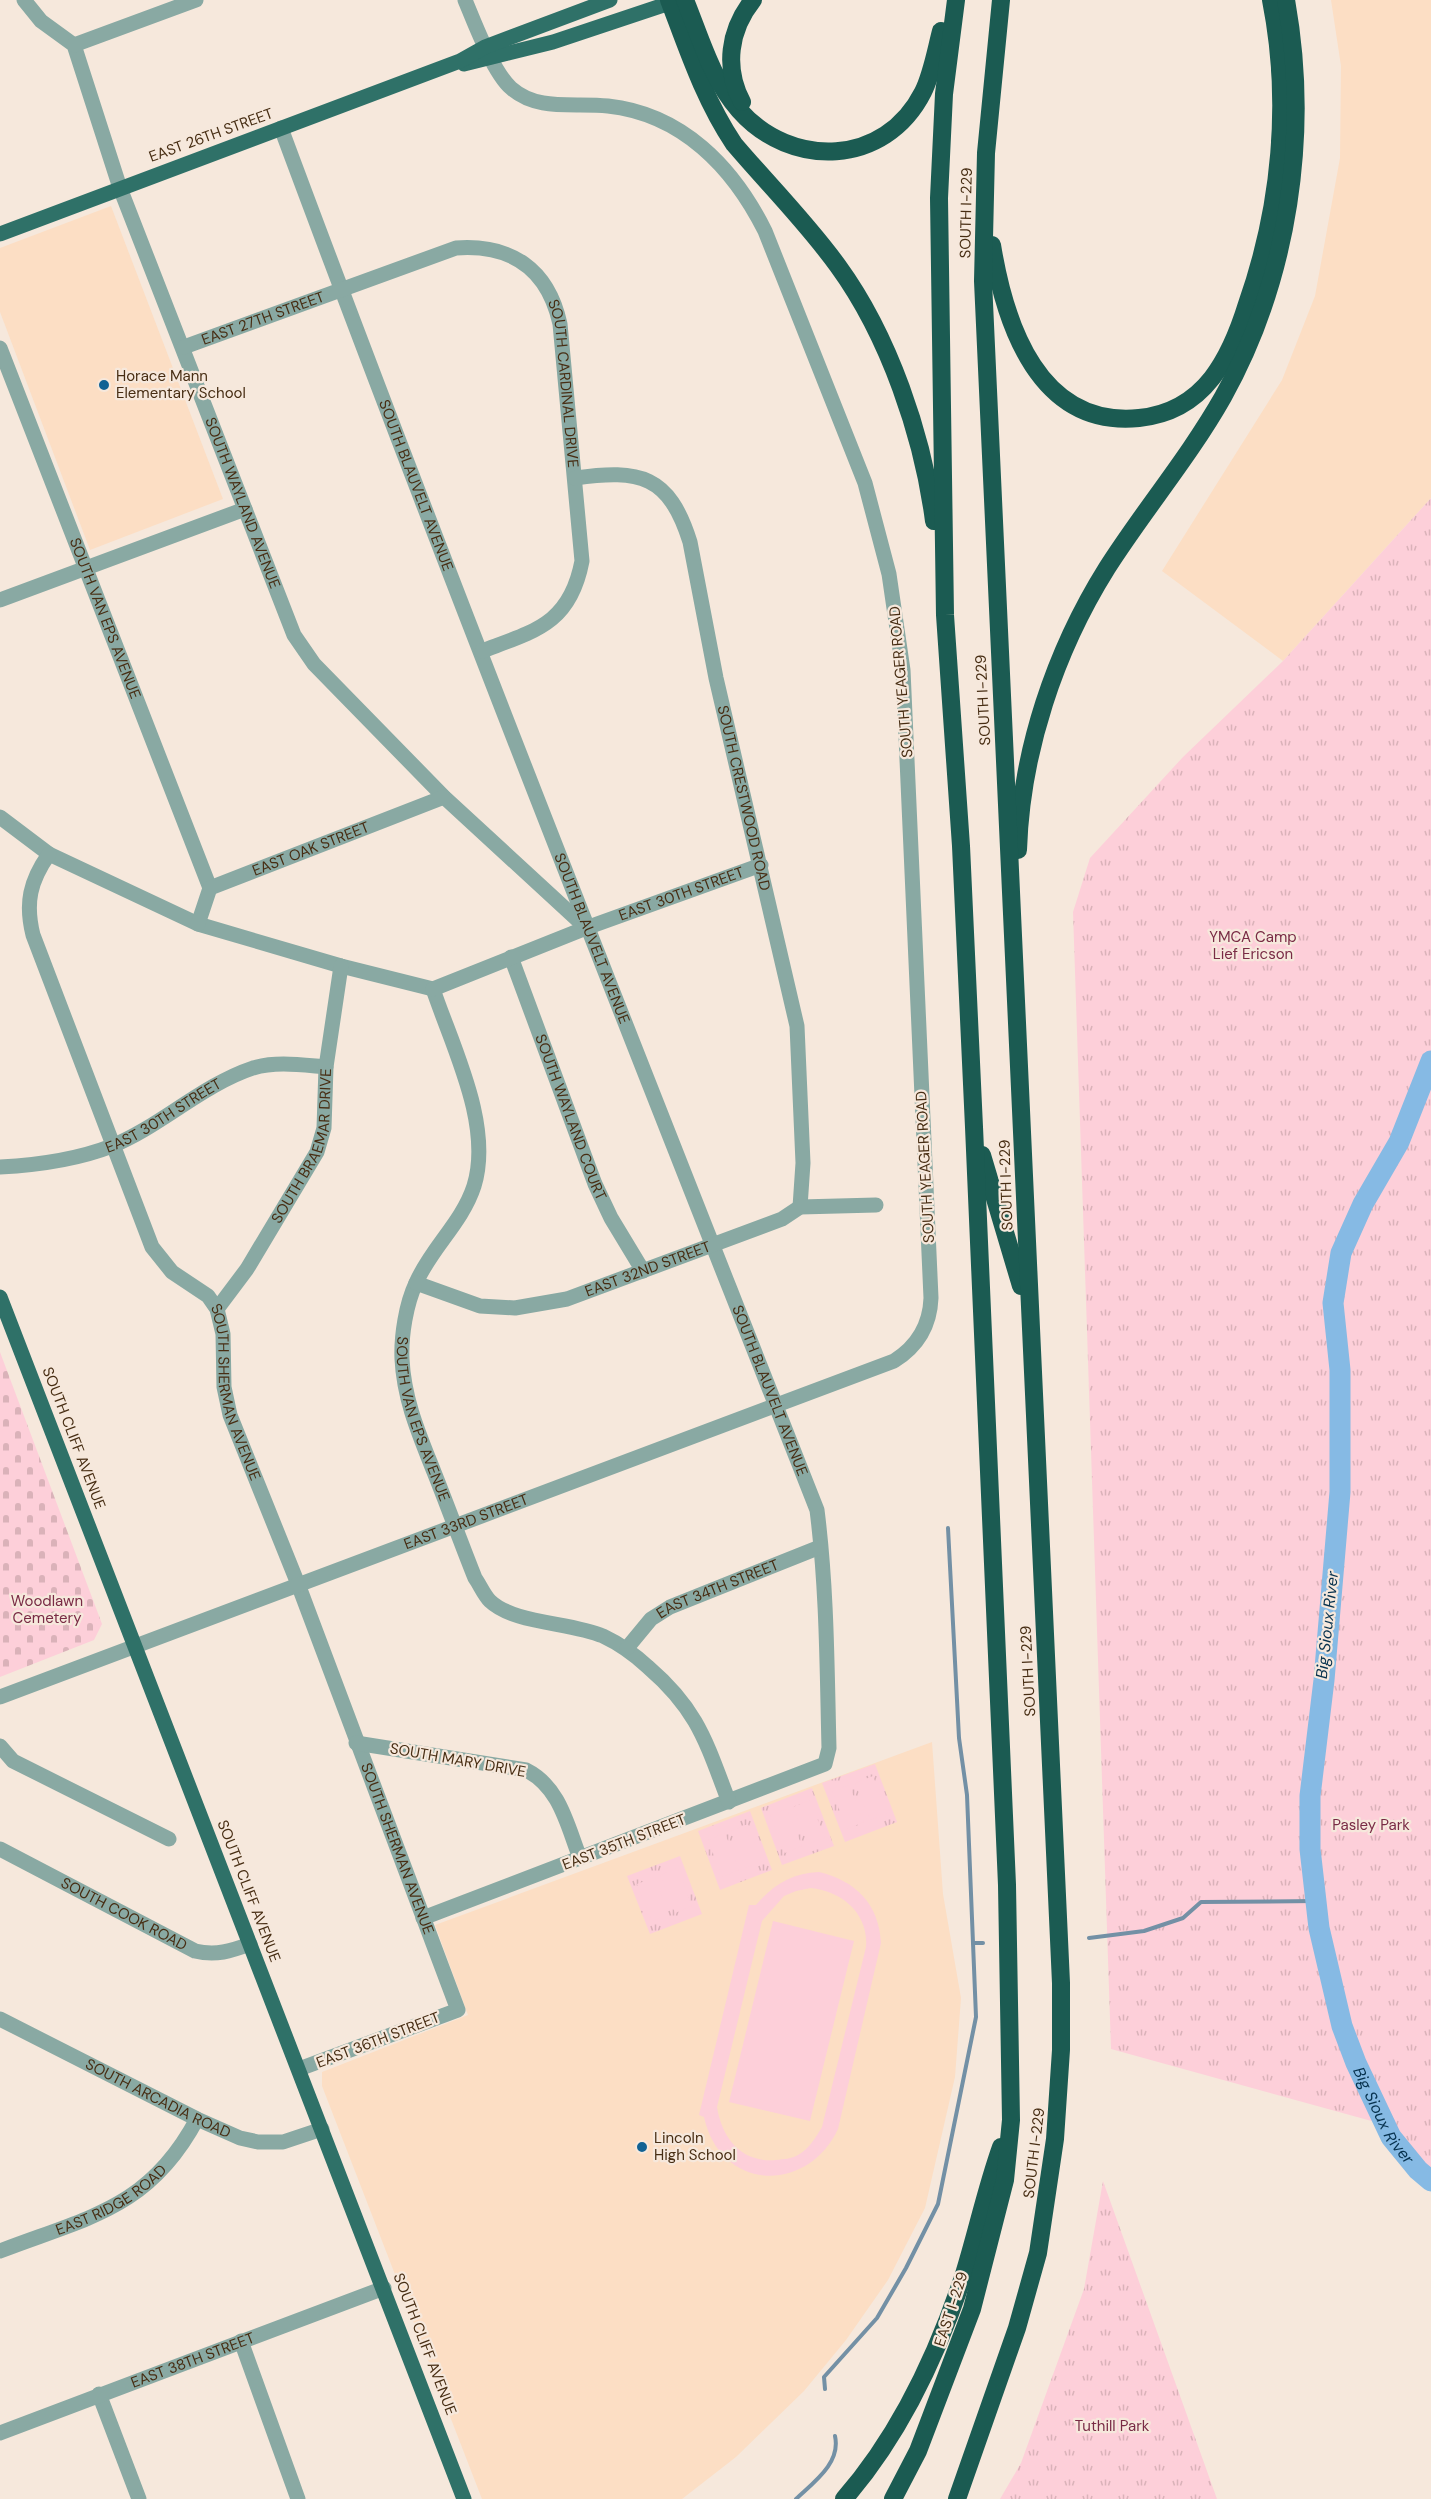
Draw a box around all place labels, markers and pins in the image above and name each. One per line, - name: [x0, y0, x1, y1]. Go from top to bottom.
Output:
- place label: Horace Mann Elementary School: [116, 366, 246, 403]
- marker: Horace Mann Elementary School: [97, 378, 111, 392]
- place label: Lincoln High School: [654, 2128, 736, 2165]
- marker: Lincoln High School: [635, 2140, 649, 2154]

